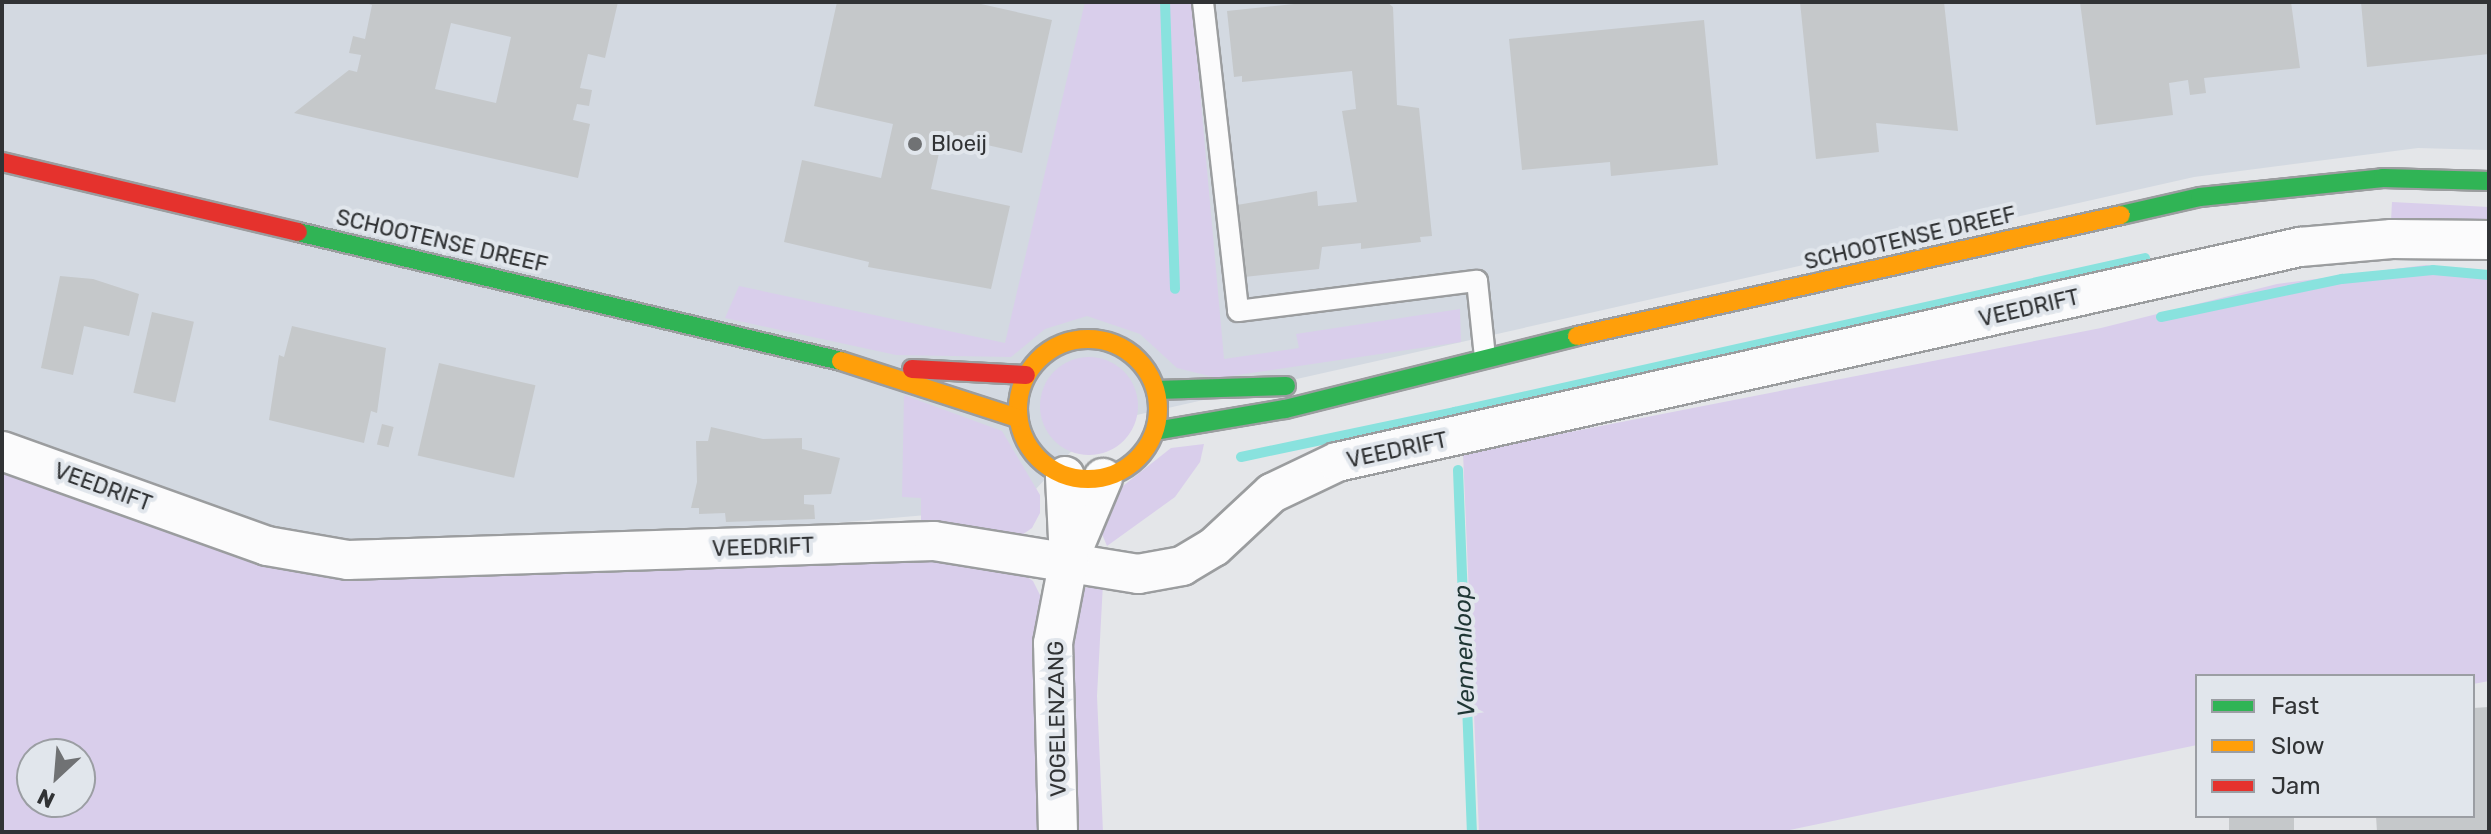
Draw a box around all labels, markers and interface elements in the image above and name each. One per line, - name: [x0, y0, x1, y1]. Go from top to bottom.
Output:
- place label: Bloeij: [931, 131, 987, 157]
- marker: Bloeij: [906, 135, 924, 153]
- street label: SCHOOTENSE DREEF: [1802, 201, 2018, 275]
- street label: SCHOOTENSE DREEF: [334, 204, 550, 278]
- street label: VEEDRIFT: [1976, 284, 2082, 332]
- street label: VEEDRIFT: [1344, 426, 1450, 474]
- street label: VEEDRIFT: [50, 457, 156, 517]
- street label: VEEDRIFT: [711, 532, 815, 562]
- water label: Vennenloop: [1448, 584, 1482, 718]
- street label: VOGELENZANG: [1042, 641, 1072, 797]
- legend: [2195, 674, 2475, 818]
- text: Fast: [2271, 692, 2319, 720]
- text: Slow: [2271, 732, 2324, 760]
- north arrow: [16, 738, 96, 818]
- text: Jam: [2271, 772, 2321, 800]
- text: N: [33, 783, 59, 814]

